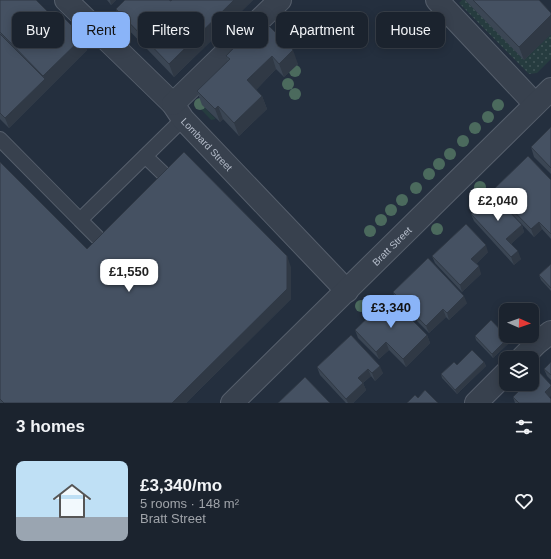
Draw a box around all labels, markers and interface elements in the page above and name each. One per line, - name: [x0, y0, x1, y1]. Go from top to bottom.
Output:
- chip: Buy: [12, 12, 64, 48]
- chip: Rent: [72, 12, 130, 48]
- chip: Filters: [138, 12, 204, 48]
- chip: New: [212, 12, 268, 48]
- chip: Apartment: [276, 12, 368, 48]
- chip: House: [376, 12, 445, 48]
- street label: Lombard Street: [179, 116, 235, 173]
- pin: £2,040: [465, 188, 531, 222]
- text: £2,040: [478, 193, 518, 208]
- street label: Bratt Street: [370, 224, 414, 268]
- pin: £1,550: [96, 259, 162, 293]
- text: £1,550: [109, 264, 149, 279]
- pin: £3,340: [358, 295, 424, 329]
- text: £3,340: [371, 300, 411, 315]
- north arrow: [499, 303, 539, 343]
- map controls: [499, 303, 539, 391]
- button: layers: [499, 351, 539, 391]
- icon: filters: [513, 416, 535, 438]
- text: 3 homes: [16, 417, 85, 436]
- text: £3,340/mo: [140, 476, 222, 495]
- icon: home: [48, 477, 96, 525]
- icon: heart: [513, 490, 535, 512]
- text: 5 rooms · 148 m²: [140, 496, 239, 511]
- text: Bratt Street: [140, 511, 206, 526]

